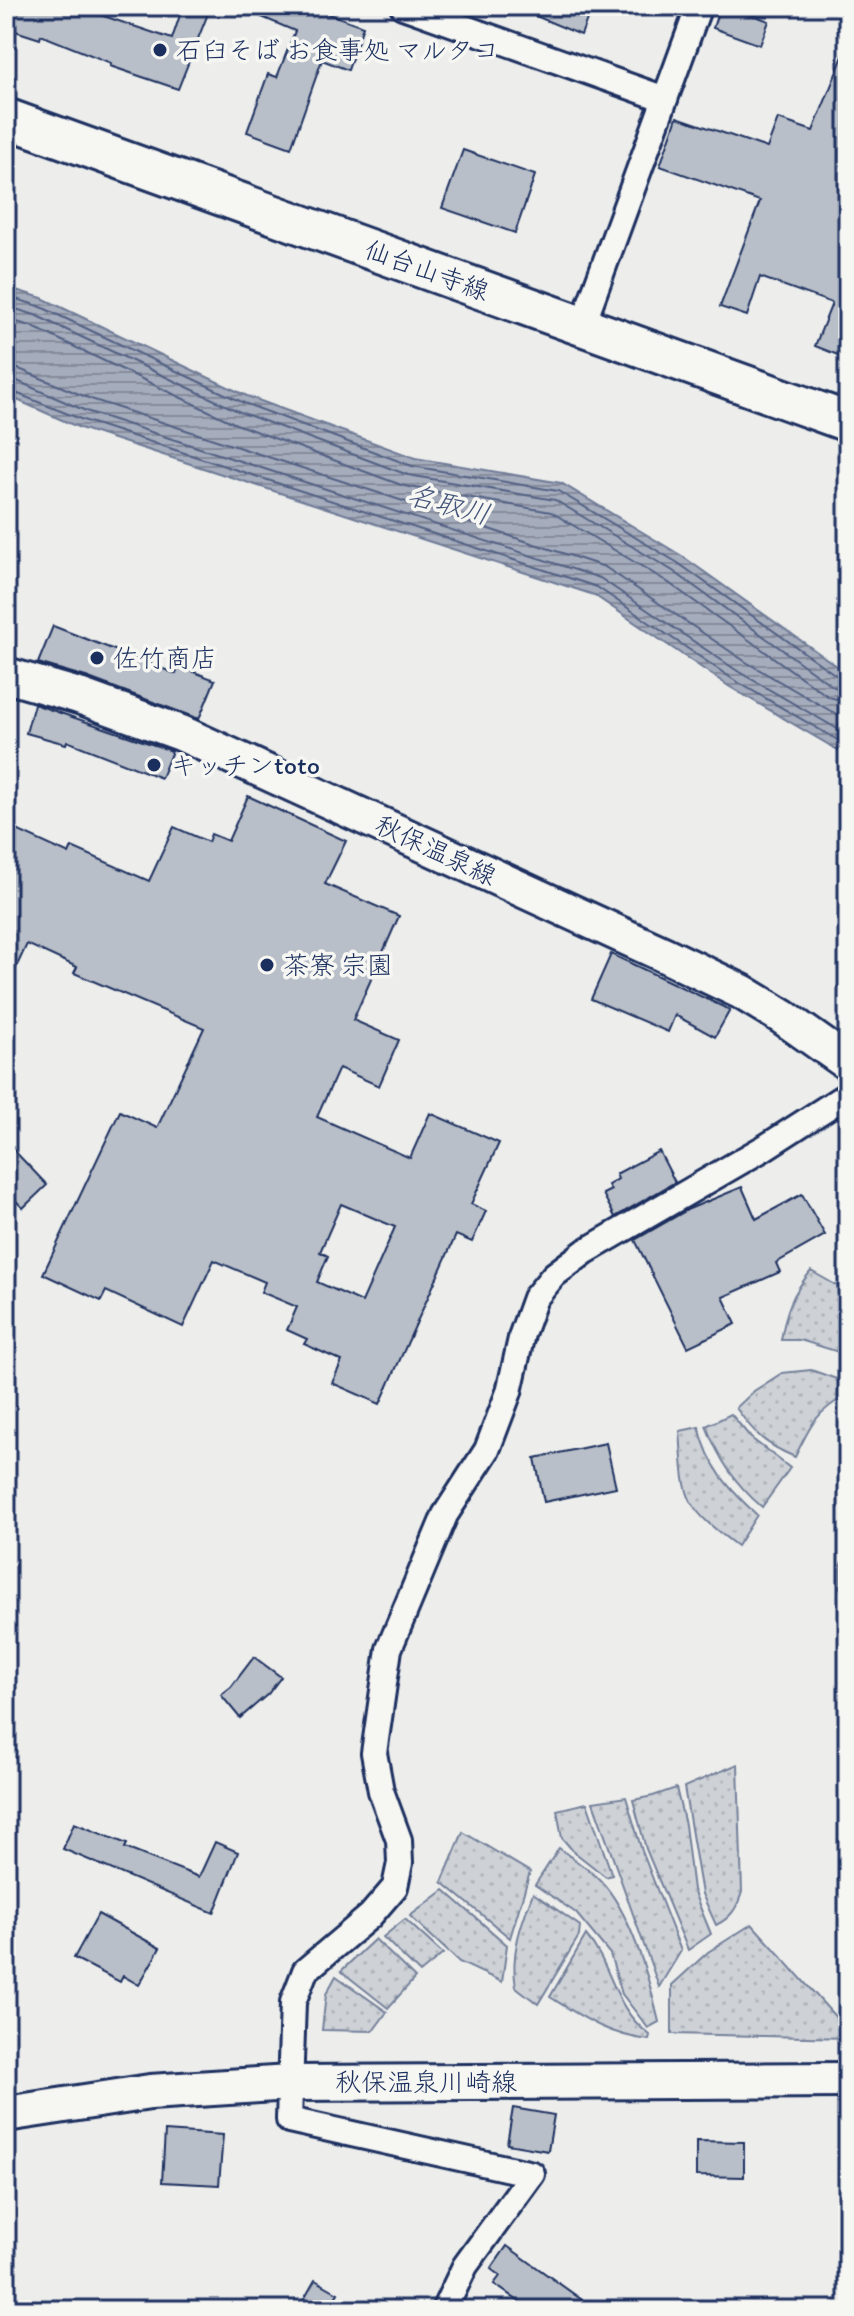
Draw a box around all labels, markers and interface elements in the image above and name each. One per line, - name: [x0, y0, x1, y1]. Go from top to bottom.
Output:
- place label: 石臼そば お食事処 マルタコ: [176, 34, 499, 66]
- marker: 石臼そば お食事処 マルタコ: [151, 41, 169, 59]
- street label: 仙台山寺線: [360, 233, 494, 307]
- water label: 名取川: [404, 477, 494, 531]
- place label: 佐竹商店: [113, 642, 217, 674]
- marker: 佐竹商店: [88, 649, 106, 667]
- place label: キッチンtoto: [170, 749, 320, 781]
- marker: キッチンtoto: [145, 756, 163, 774]
- street label: 秋保温泉線: [370, 808, 502, 892]
- place label: 茶寮 宗園: [283, 949, 393, 981]
- marker: 茶寮 宗園: [258, 956, 276, 974]
- street label: 秋保温泉川崎線: [335, 2066, 517, 2098]

